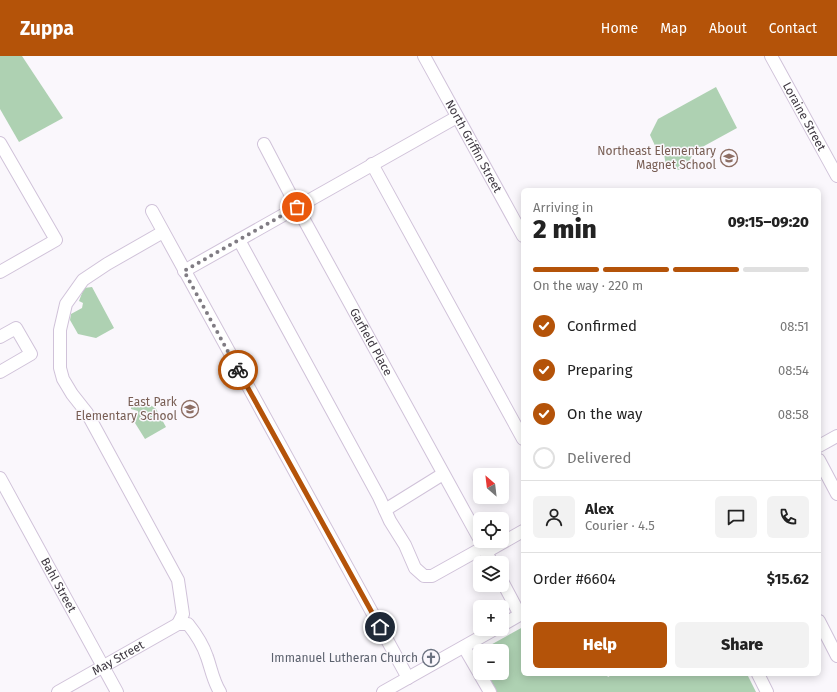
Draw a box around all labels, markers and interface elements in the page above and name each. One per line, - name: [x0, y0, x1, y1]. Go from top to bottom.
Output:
- text: Zuppa: [20, 17, 74, 40]
- text: Home: [601, 20, 638, 37]
- text: Map: [660, 20, 687, 37]
- text: About: [709, 20, 747, 37]
- text: Contact: [769, 20, 817, 37]
- street label: Loraine Street: [780, 80, 829, 154]
- street label: North Griffin Street: [442, 97, 505, 196]
- place label: Northeast Elementary Magnet School: [597, 144, 716, 172]
- school or university icon: Northeast Elementary Magnet School: [719, 148, 739, 168]
- pin: [280, 190, 314, 224]
- icon: bag: [286, 196, 308, 218]
- text: Arriving in: [533, 200, 593, 215]
- text: 09:15–09:20: [728, 213, 809, 231]
- text: 2 min: [533, 214, 597, 245]
- text: On the way · 220 m: [533, 278, 643, 293]
- street label: Garfield Place: [347, 306, 395, 378]
- icon: check: [533, 315, 555, 337]
- text: Confirmed: [567, 317, 637, 335]
- text: 08:51: [780, 319, 809, 334]
- courier: [218, 350, 258, 390]
- icon: bike: [227, 359, 249, 381]
- icon: check: [533, 359, 555, 381]
- text: Preparing: [567, 361, 632, 379]
- text: 08:54: [778, 363, 809, 378]
- place label: East Park Elementary School: [75, 395, 178, 423]
- school or university icon: East Park Elementary School: [180, 399, 200, 419]
- icon: check: [533, 403, 555, 425]
- text: On the way: [567, 405, 642, 423]
- text: 08:58: [778, 407, 809, 422]
- text: Delivered: [567, 449, 631, 467]
- north arrow: [473, 468, 509, 504]
- map controls: [473, 468, 509, 680]
- button: person: [533, 496, 575, 538]
- button: chat: [715, 496, 757, 538]
- button: phone: [767, 496, 809, 538]
- text: Alex: [585, 500, 614, 518]
- button: locate: [473, 512, 509, 548]
- text: Courier · 4.5: [585, 518, 655, 533]
- street label: Bahl Street: [38, 555, 79, 615]
- button: layers: [473, 556, 509, 592]
- text: Order #6604: [533, 570, 616, 588]
- text: $15.62: [767, 570, 809, 588]
- button: +: [473, 600, 509, 636]
- pin: [363, 610, 397, 644]
- icon: home: [369, 616, 391, 638]
- button: Help: [533, 622, 667, 668]
- button: Share: [675, 622, 809, 668]
- street label: May Street: [90, 637, 147, 678]
- button: −: [473, 644, 509, 680]
- church icon: Immanuel Lutheran Church: [421, 648, 441, 668]
- place label: Immanuel Lutheran Church: [271, 651, 418, 665]

